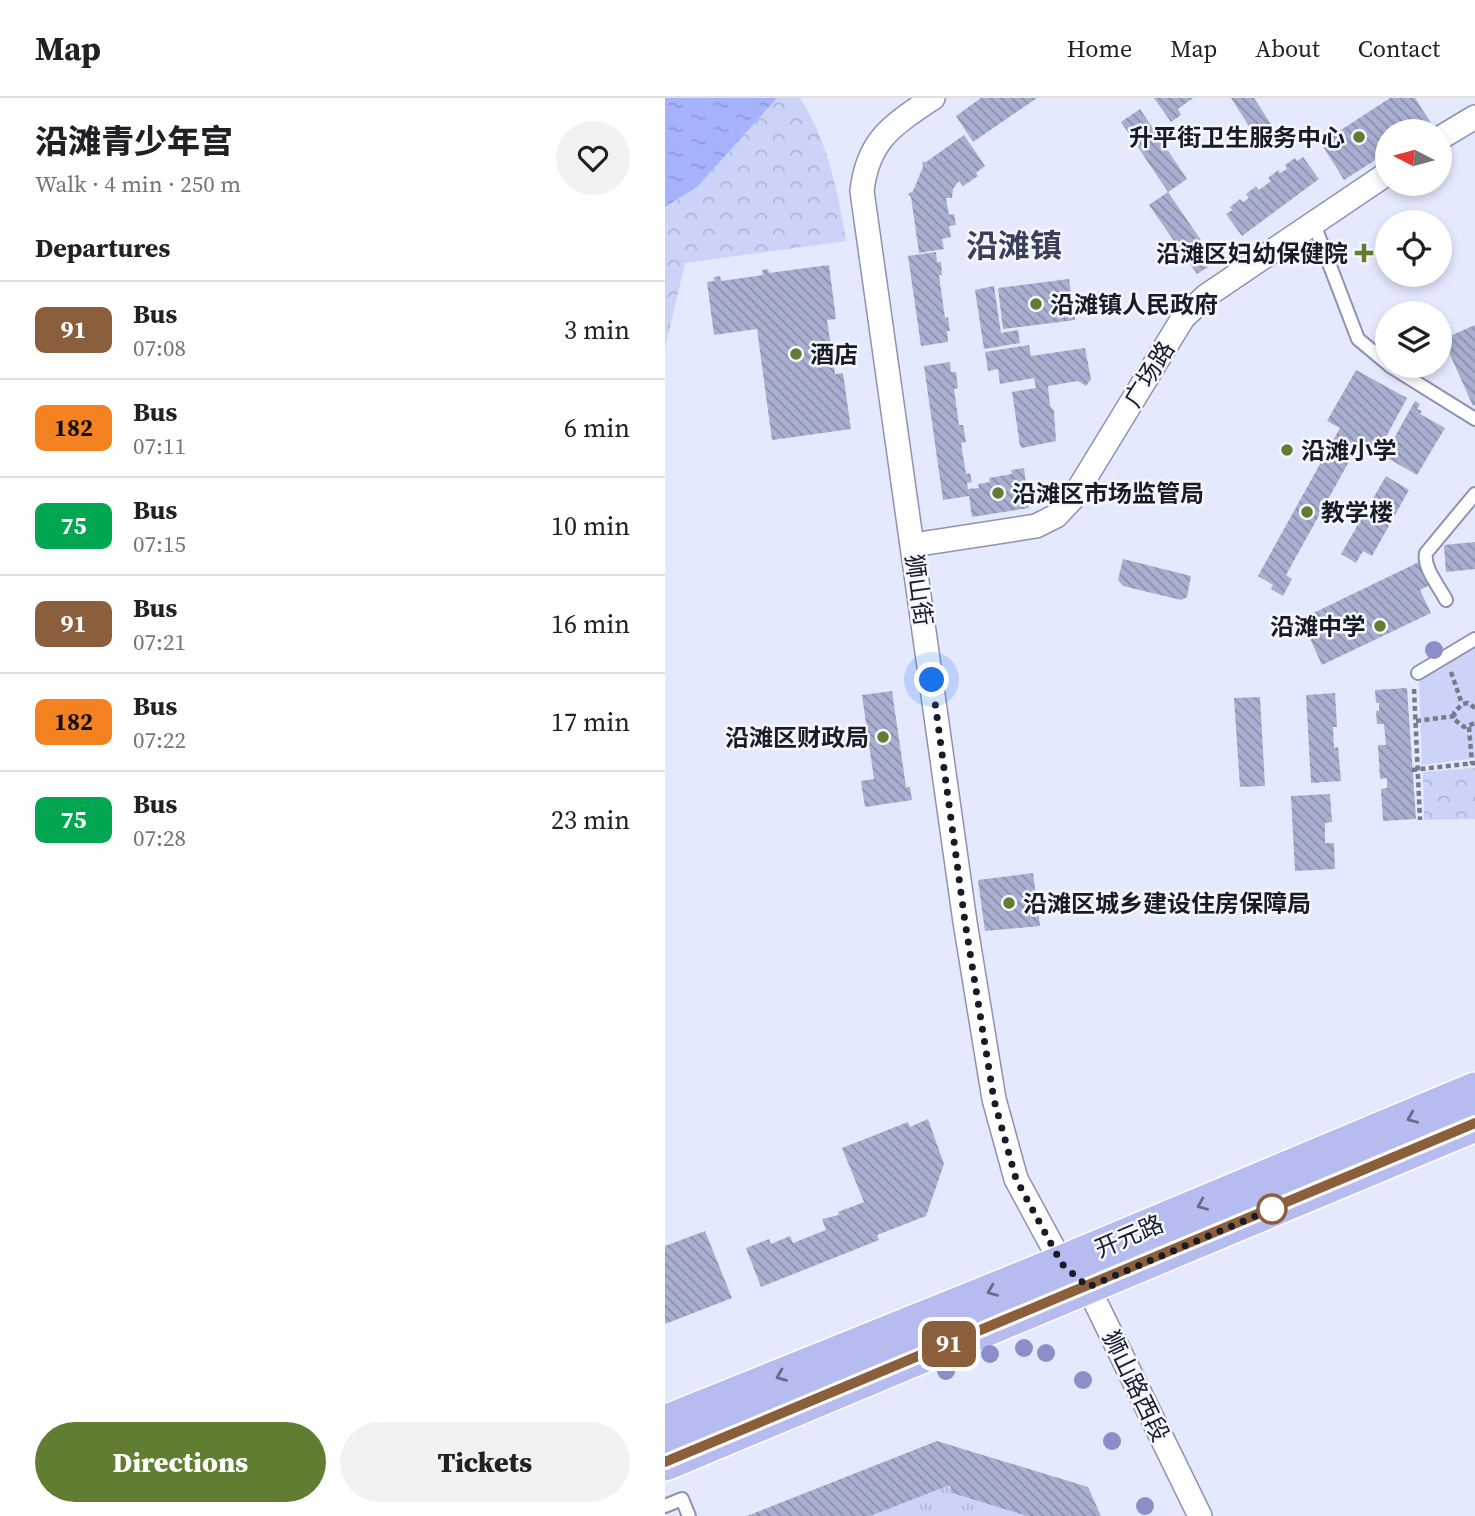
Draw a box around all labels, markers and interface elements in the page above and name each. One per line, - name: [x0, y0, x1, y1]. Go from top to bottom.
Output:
- text: Map: [35, 26, 101, 71]
- text: Home: [1067, 32, 1132, 65]
- text: Map: [1170, 32, 1217, 65]
- text: About: [1255, 32, 1320, 65]
- text: Contact: [1358, 32, 1440, 65]
- text: 沿滩青少年宫: [35, 119, 233, 164]
- north arrow: [1375, 119, 1453, 196]
- map controls: [1375, 119, 1452, 378]
- button: heart: [556, 121, 630, 195]
- place label: 升平街卫生服务中心: [1129, 121, 1345, 154]
- marker: 升平街卫生服务中心: [1351, 129, 1367, 145]
- text: Walk · 4 min · 250 m: [35, 168, 241, 200]
- button: locate: [1375, 210, 1452, 287]
- district label: 沿滩镇: [966, 224, 1062, 268]
- text: Departures: [35, 230, 170, 266]
- place label: 沿滩区妇幼保健院: [1156, 237, 1348, 270]
- marker: 沿滩区妇幼保健院: [1354, 243, 1374, 263]
- place label: 沿滩镇人民政府: [1050, 288, 1218, 321]
- text: Bus: [133, 296, 177, 332]
- marker: 沿滩镇人民政府: [1028, 296, 1044, 312]
- button: layers: [1375, 301, 1452, 378]
- text: 3 min: [564, 312, 630, 348]
- text: 91: [60, 313, 87, 346]
- text: 07:08: [133, 332, 186, 364]
- street label: 广场路: [1116, 335, 1182, 413]
- place label: 酒店: [810, 338, 858, 371]
- marker: 酒店: [788, 346, 804, 362]
- text: Bus: [133, 394, 177, 430]
- text: 6 min: [564, 410, 630, 446]
- text: 182: [54, 411, 93, 444]
- text: 07:11: [133, 430, 186, 462]
- place label: 沿滩小学: [1301, 434, 1397, 467]
- marker: 沿滩小学: [1279, 442, 1295, 458]
- place label: 沿滩区市场监管局: [1012, 477, 1204, 510]
- marker: 沿滩区市场监管局: [990, 485, 1006, 501]
- text: Bus: [133, 492, 177, 528]
- place label: 教学楼: [1321, 496, 1393, 529]
- marker: 教学楼: [1299, 504, 1315, 520]
- text: 10 min: [551, 508, 630, 544]
- text: 75: [60, 509, 87, 542]
- text: 07:15: [133, 528, 186, 560]
- street label: 狮山街: [898, 552, 940, 628]
- text: Bus: [133, 590, 177, 626]
- text: 16 min: [551, 606, 630, 642]
- text: 91: [60, 607, 87, 640]
- place label: 沿滩中学: [1270, 610, 1366, 643]
- marker: 沿滩中学: [1372, 618, 1388, 634]
- text: 07:21: [133, 626, 186, 658]
- your location: [914, 662, 949, 697]
- text: Bus: [133, 688, 177, 724]
- text: 17 min: [551, 704, 630, 740]
- text: 182: [54, 705, 93, 738]
- place label: 沿滩区财政局: [725, 721, 869, 754]
- text: 07:22: [133, 724, 186, 756]
- marker: 沿滩区财政局: [875, 729, 891, 745]
- text: Bus: [133, 786, 177, 822]
- text: 23 min: [551, 802, 630, 838]
- text: 75: [60, 803, 87, 836]
- text: 07:28: [133, 822, 186, 854]
- place label: 沿滩区城乡建设住房保障局: [1023, 887, 1311, 920]
- marker: 沿滩区城乡建设住房保障局: [1001, 895, 1017, 911]
- one-way arrow: [1407, 1110, 1420, 1124]
- unlabelled marker: [1257, 1194, 1287, 1224]
- one-way arrow: [1197, 1197, 1210, 1211]
- street label: 开元路: [1089, 1207, 1169, 1265]
- one-way arrow: [986, 1283, 998, 1297]
- line badge: 91: [917, 1321, 981, 1367]
- street label: 狮山路西段: [1095, 1325, 1177, 1447]
- text: 91: [936, 1327, 962, 1360]
- one-way arrow: [775, 1368, 787, 1382]
- button: Directions: [35, 1422, 326, 1502]
- button: Tickets: [340, 1422, 630, 1502]

